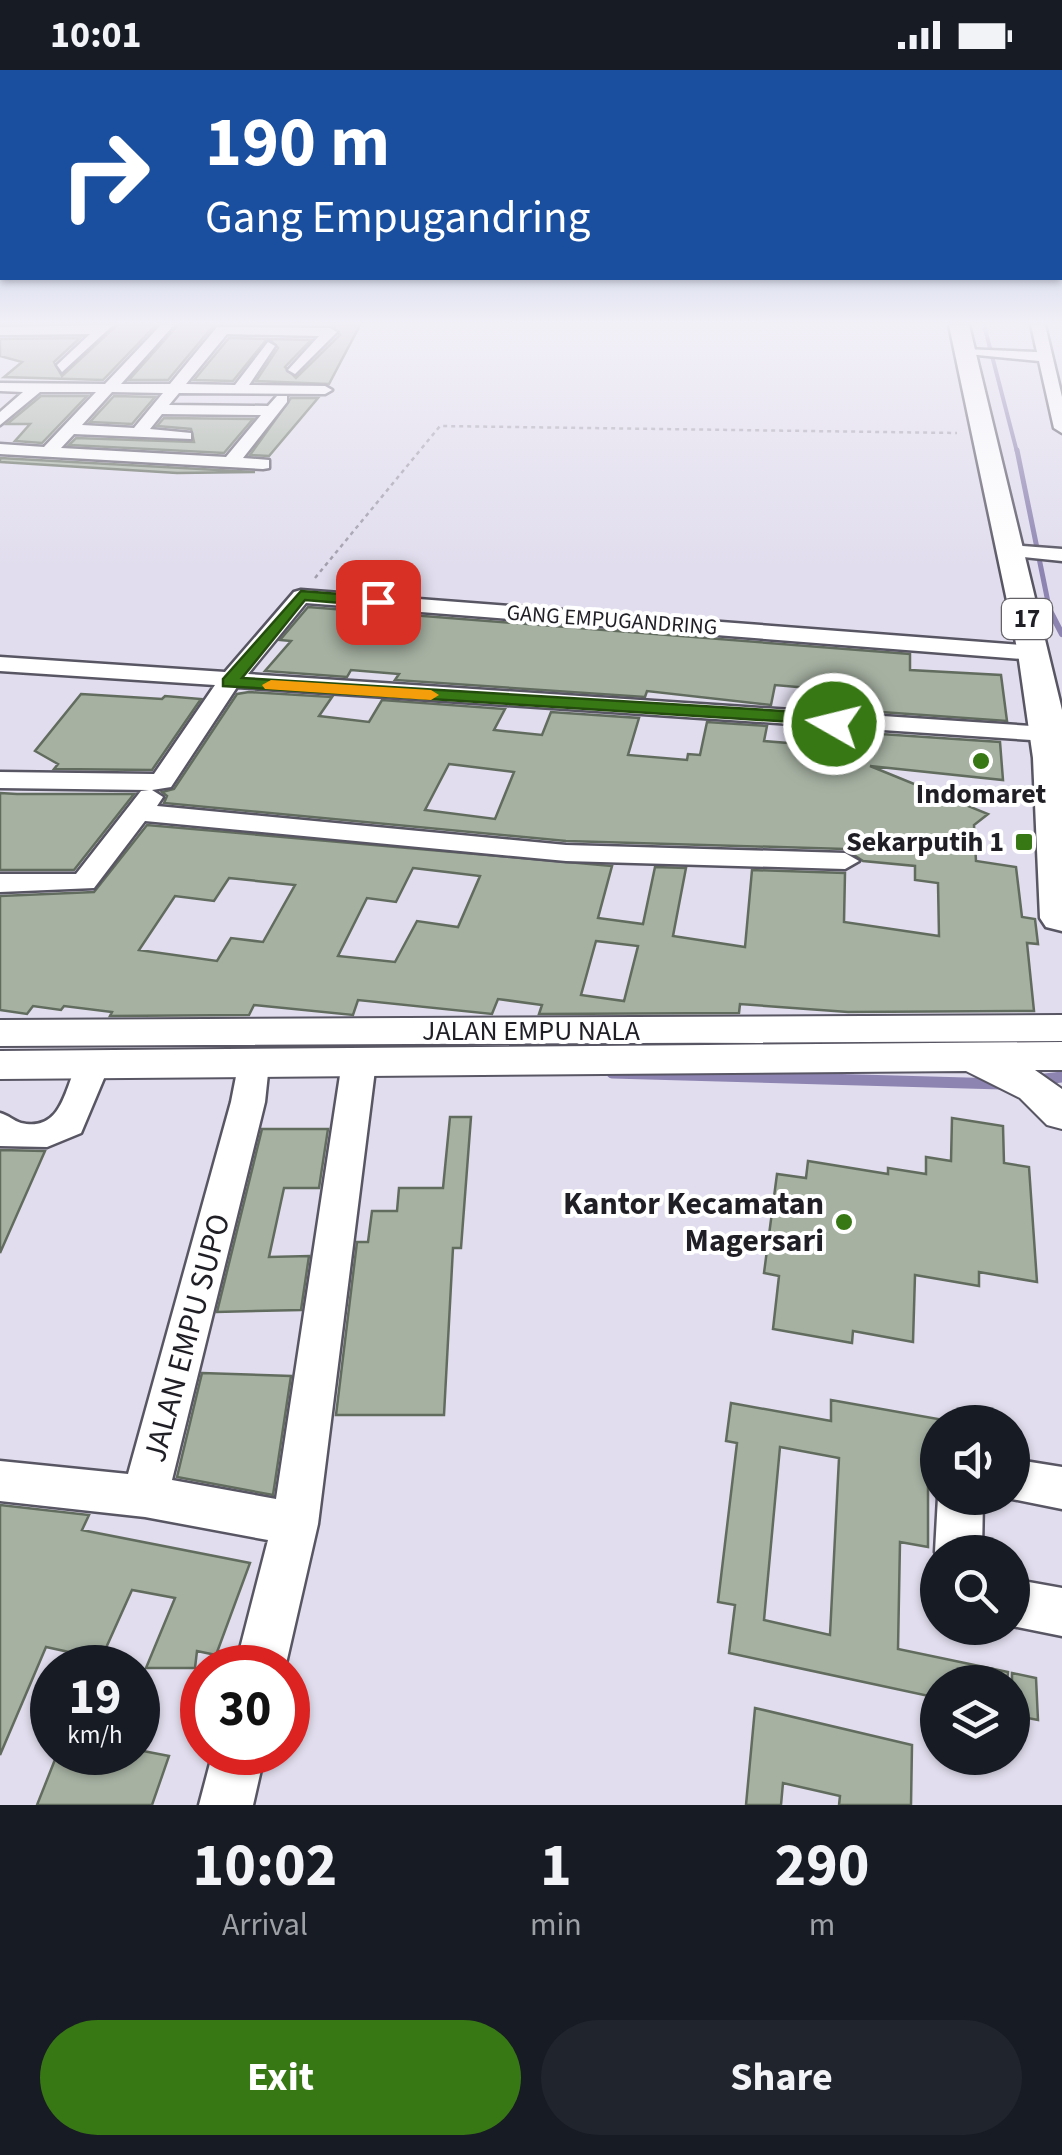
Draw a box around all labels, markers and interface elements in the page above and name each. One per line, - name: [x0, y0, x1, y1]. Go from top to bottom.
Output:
- text: 10:01: [50, 8, 142, 62]
- text: 190 m: [205, 93, 390, 193]
- icon: right: [40, 110, 170, 240]
- text: Gang Empugandring: [205, 186, 590, 250]
- pin: [336, 560, 421, 645]
- icon: arrive: [351, 575, 406, 630]
- street label: GANG EMPUGANDRING: [506, 597, 718, 643]
- road number: 17: [1002, 599, 1052, 639]
- position arrow: [782, 672, 886, 776]
- marker: Indomaret: [970, 750, 992, 772]
- place label: Indomaret: [916, 774, 1047, 814]
- place label: Sekarputih 1: [846, 822, 1004, 862]
- marker: Sekarputih 1: [1013, 831, 1035, 853]
- street label: JALAN EMPU NALA: [422, 1011, 641, 1051]
- place label: Kantor Kecamatan Magersari: [563, 1181, 824, 1264]
- street label: JALAN EMPU SUPO: [132, 1209, 242, 1467]
- marker: Kantor Kecamatan Magersari: [833, 1211, 855, 1233]
- map controls: [920, 1405, 1030, 1775]
- button: sound: [920, 1405, 1030, 1515]
- button: search: [920, 1535, 1030, 1645]
- speed limit sign: 30: [180, 1645, 310, 1775]
- text: 19: [69, 1662, 121, 1733]
- button: layers: [920, 1665, 1030, 1775]
- text: km/h: [67, 1717, 123, 1753]
- text: 10:02: [193, 1824, 337, 1909]
- text: 1: [540, 1824, 572, 1909]
- text: 290: [774, 1824, 869, 1909]
- text: Arrival: [222, 1902, 308, 1948]
- text: min: [530, 1902, 582, 1948]
- text: m: [809, 1902, 835, 1948]
- button: Exit: [40, 2020, 521, 2135]
- button: Share: [541, 2020, 1022, 2135]

